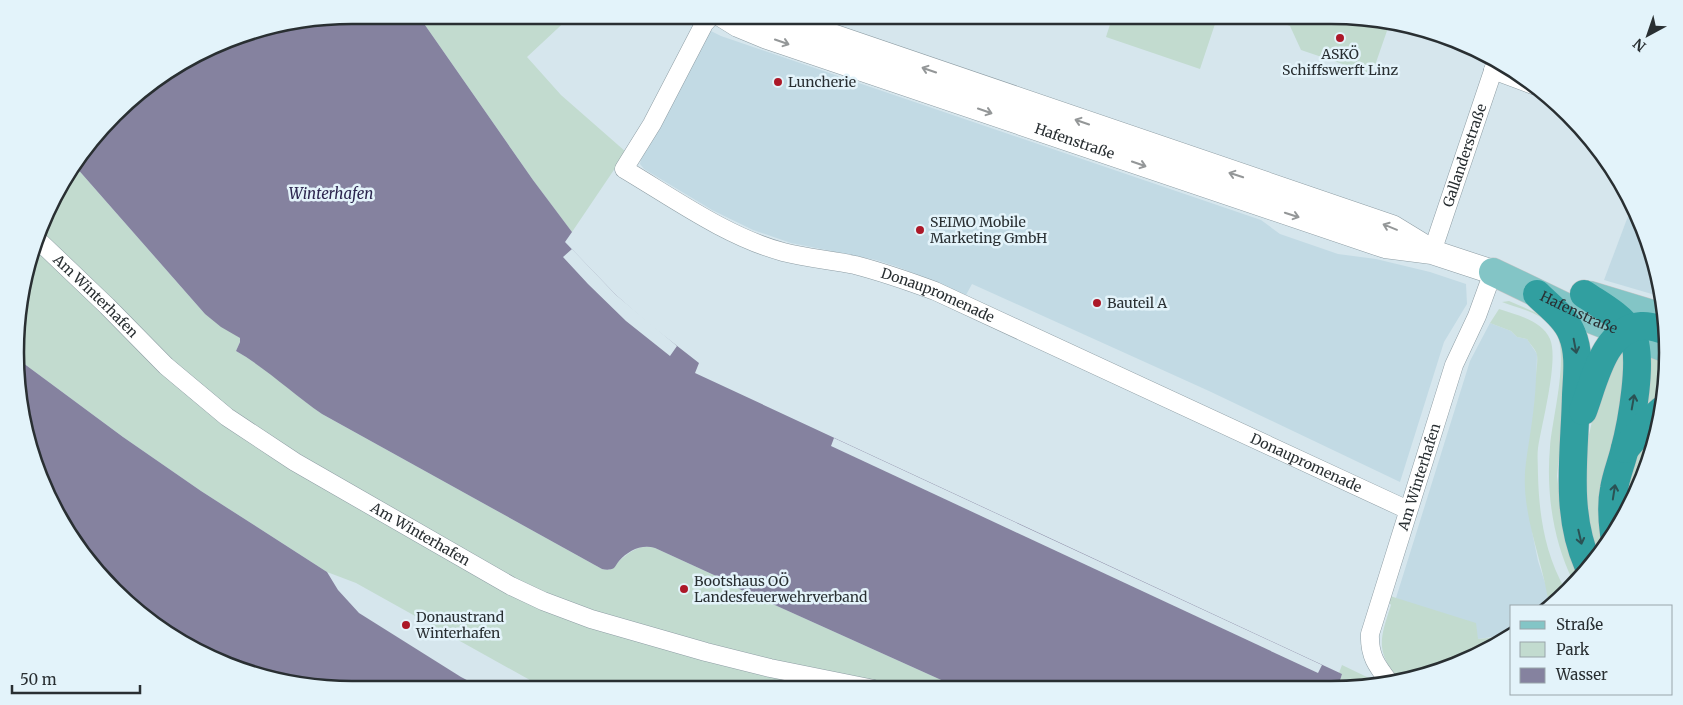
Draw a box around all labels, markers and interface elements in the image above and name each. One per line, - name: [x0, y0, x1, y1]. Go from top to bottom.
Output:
- north arrow: [1623, 10, 1673, 60]
- marker: ASKÖ Schiffswerft Linz: [1334, 32, 1346, 44]
- text: N: [1630, 35, 1650, 55]
- one-way arrow: [773, 38, 789, 47]
- place label: ASKÖ Schiffswerft Linz: [1282, 45, 1398, 79]
- one-way arrow: [921, 64, 937, 74]
- place label: Luncherie: [788, 73, 856, 91]
- marker: Luncherie: [772, 76, 784, 88]
- street label: Gallanderstraße: [1439, 101, 1490, 209]
- one-way arrow: [977, 107, 993, 117]
- one-way arrow: [1075, 117, 1091, 126]
- street label: Hafenstraße: [1032, 119, 1117, 163]
- one-way arrow: [1131, 160, 1146, 169]
- one-way arrow: [1229, 169, 1245, 179]
- water label: Winterhafen: [289, 184, 373, 203]
- one-way arrow: [1283, 211, 1299, 221]
- place label: SEIMO Mobile Marketing GmbH: [930, 213, 1047, 247]
- one-way arrow: [1383, 222, 1398, 231]
- marker: SEIMO Mobile Marketing GmbH: [914, 224, 926, 236]
- street label: Am Winterhafen: [49, 250, 142, 341]
- street label: Donaupromenade: [879, 264, 997, 326]
- street label: Hafenstraße: [1537, 287, 1620, 338]
- place label: Bauteil A: [1107, 294, 1167, 312]
- marker: Bauteil A: [1091, 297, 1103, 309]
- one-way arrow: [1571, 338, 1580, 354]
- one-way arrow: [1629, 395, 1639, 411]
- street label: Am Winterhafen: [1394, 421, 1444, 534]
- street label: Donaupromenade: [1247, 429, 1365, 496]
- one-way arrow: [1609, 484, 1619, 500]
- street label: Am Winterhafen: [367, 498, 473, 570]
- one-way arrow: [1576, 529, 1585, 545]
- place label: Bootshaus OÖ Landesfeuerwehrverband: [694, 572, 868, 606]
- marker: Bootshaus OÖ Landesfeuerwehrverband: [678, 583, 690, 595]
- legend: [1510, 605, 1673, 695]
- place label: Donaustrand Winterhafen: [415, 608, 505, 642]
- text: Straße: [1556, 615, 1603, 634]
- marker: Donaustrand Winterhafen: [400, 619, 412, 631]
- text: Park: [1556, 640, 1590, 659]
- scale bar: [12, 662, 140, 694]
- text: Wasser: [1555, 665, 1608, 684]
- text: 50 m: [20, 670, 57, 689]

